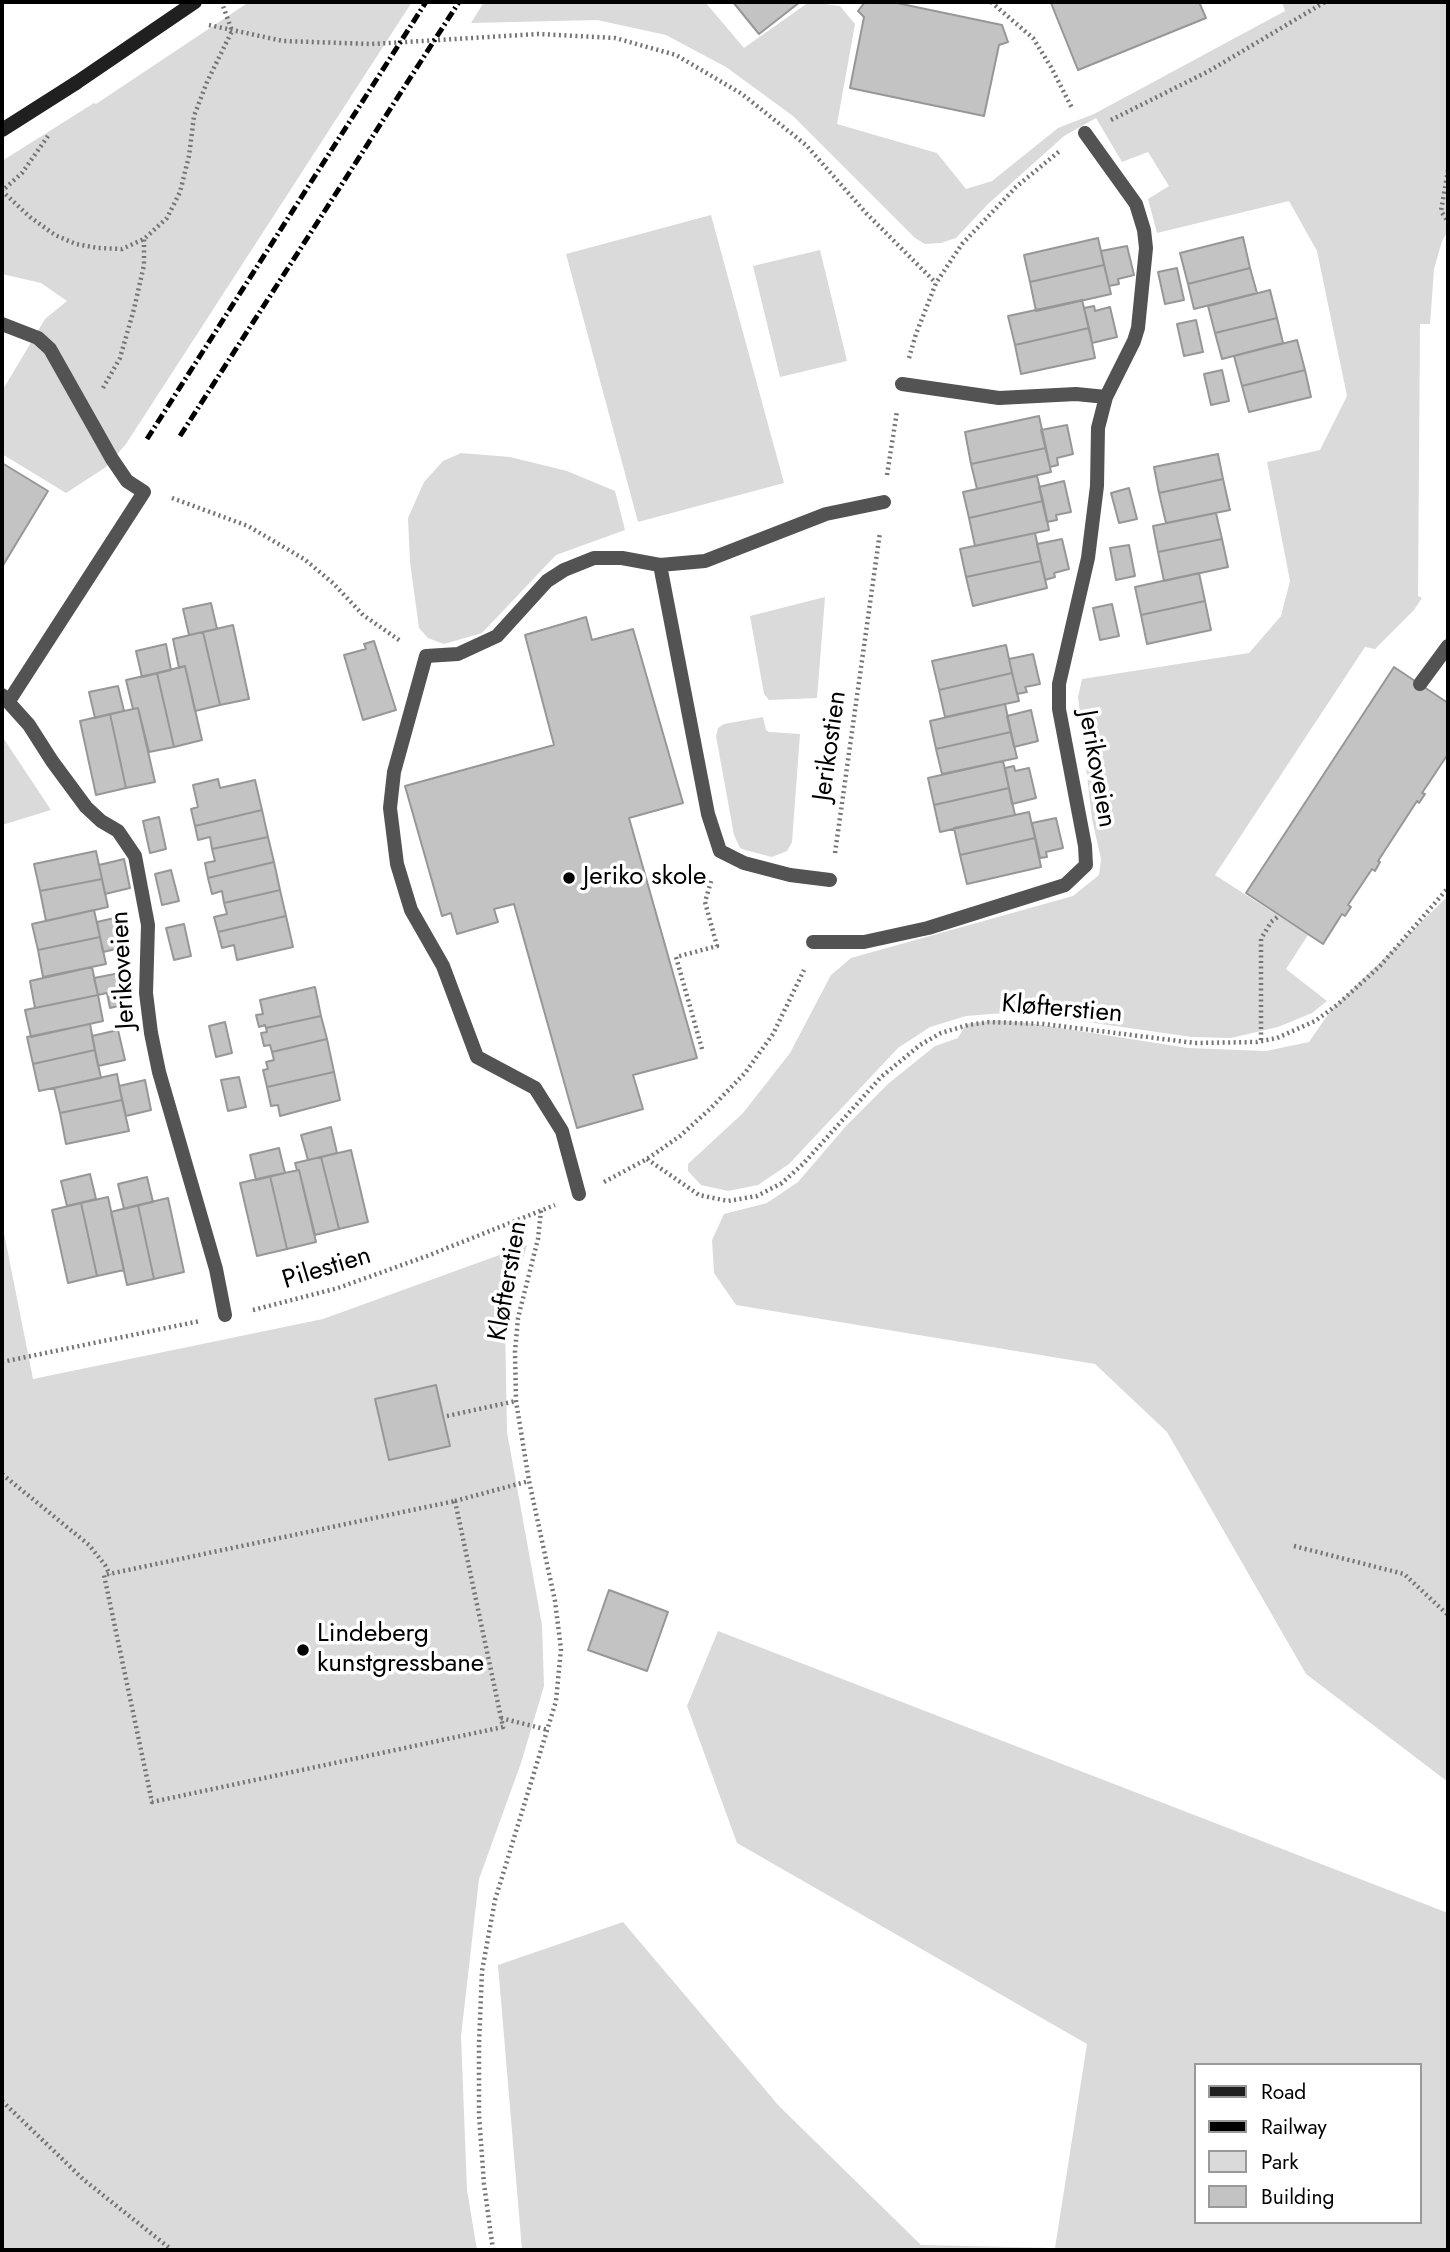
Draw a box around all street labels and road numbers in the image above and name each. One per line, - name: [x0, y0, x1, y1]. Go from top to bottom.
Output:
- street label: Jerikostien: [808, 689, 854, 803]
- street label: Jerikoveien: [1070, 708, 1122, 830]
- street label: Jerikoveien: [105, 910, 143, 1030]
- street label: Kløfterstien: [1000, 989, 1124, 1031]
- street label: Kløfterstien: [483, 1219, 535, 1343]
- street label: Pilestien: [279, 1241, 375, 1297]

